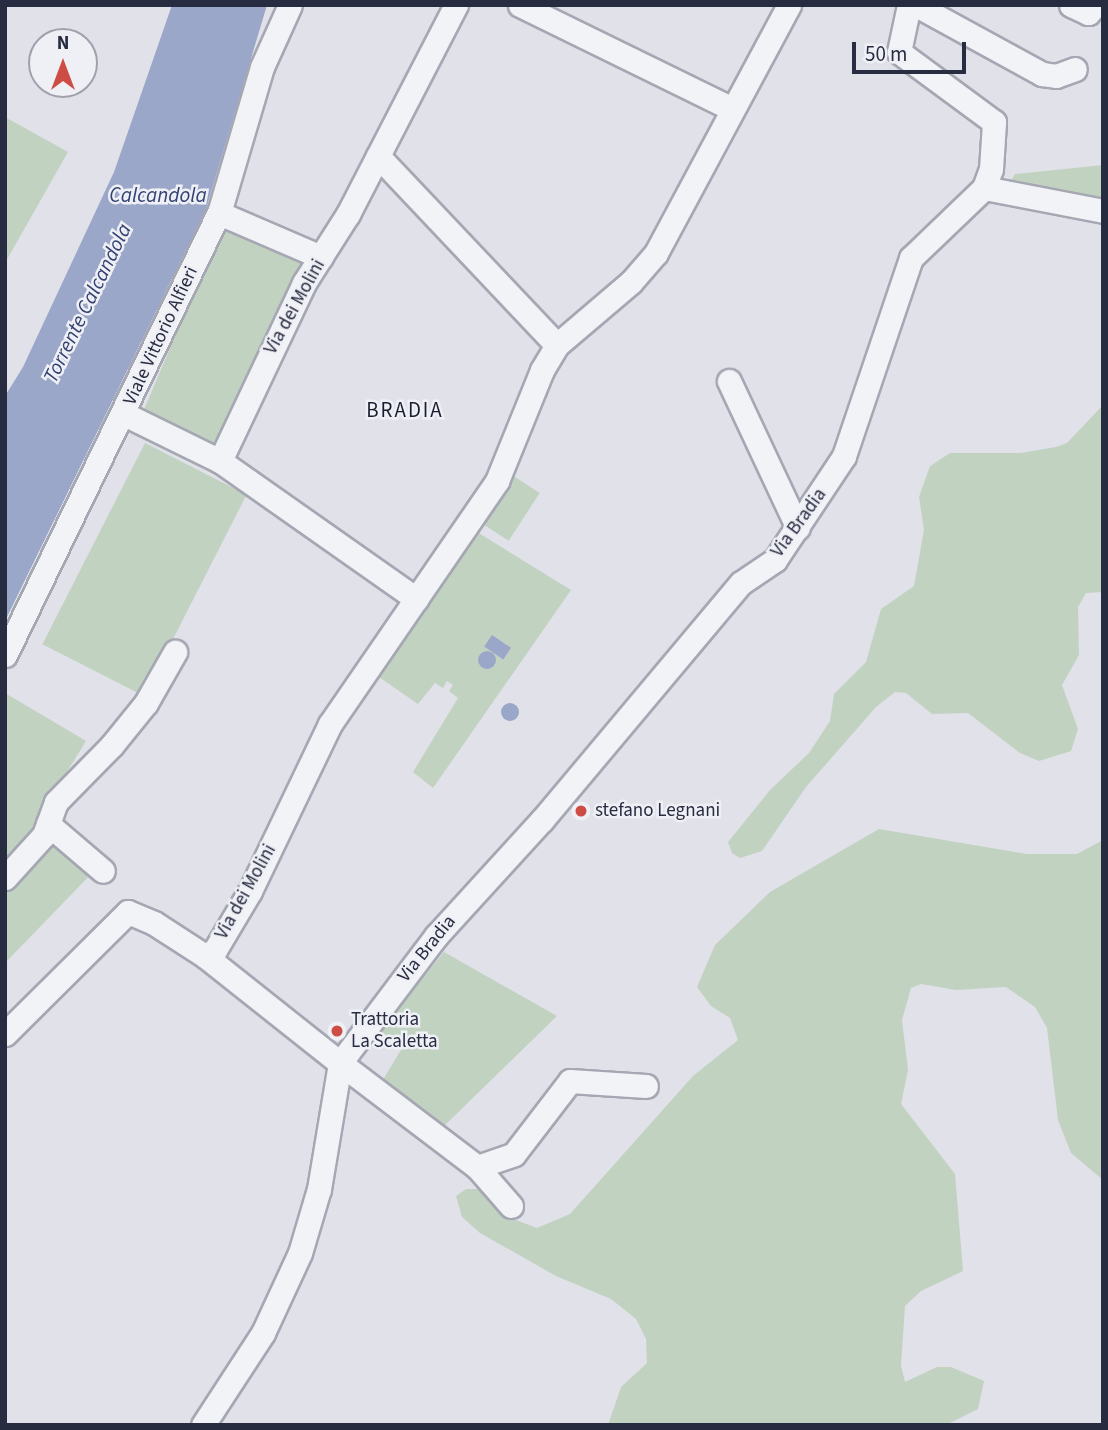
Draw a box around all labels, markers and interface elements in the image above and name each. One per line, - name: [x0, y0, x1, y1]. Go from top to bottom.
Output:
- north arrow: [28, 28, 98, 98]
- scale bar: [856, 28, 970, 72]
- text: N: [57, 30, 69, 57]
- text: 50 m: [865, 39, 907, 69]
- water label: Calcandola: [109, 182, 207, 208]
- water label: Torrente Calcandola: [38, 219, 136, 387]
- street label: Via dei Molini: [260, 256, 330, 358]
- street label: Viale Vittorio Alfieri: [119, 263, 203, 409]
- district label: BRADIA: [367, 397, 443, 423]
- street label: Via Bradia: [766, 484, 832, 562]
- place label: stefano Legnani: [595, 800, 720, 822]
- marker: stefano Legnani: [573, 803, 589, 819]
- street label: Via dei Molini: [211, 841, 281, 943]
- street label: Via Bradia: [393, 911, 461, 987]
- place label: Trattoria La Scaletta: [351, 1009, 438, 1053]
- marker: Trattoria La Scaletta: [329, 1023, 345, 1039]

